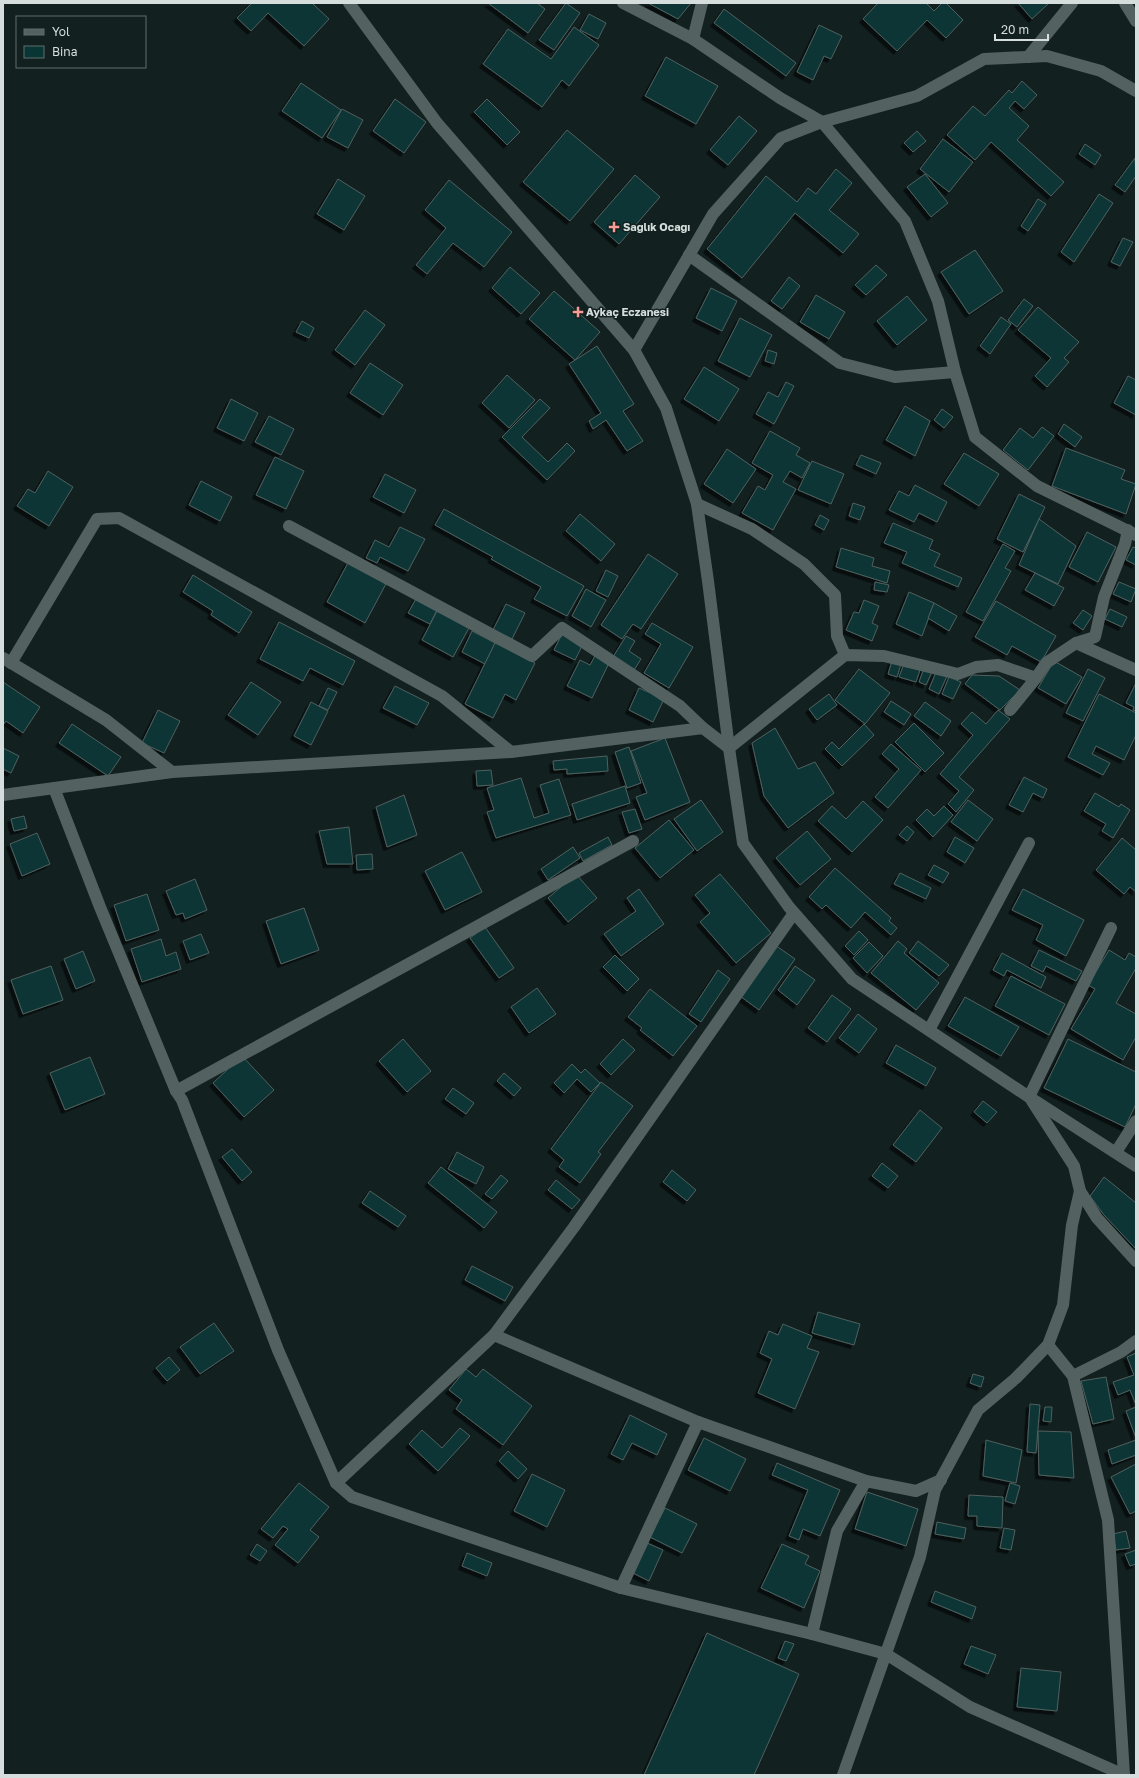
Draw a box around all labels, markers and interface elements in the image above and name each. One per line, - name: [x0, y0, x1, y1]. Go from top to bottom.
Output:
- legend: [16, 16, 146, 68]
- scale bar: [995, 16, 1048, 42]
- text: 20 m: [1001, 22, 1029, 37]
- text: Yol: [52, 24, 70, 39]
- text: Bina: [52, 44, 77, 59]
- place label: Saglık Ocagı: [623, 220, 690, 233]
- marker: Saglık Ocagı: [608, 221, 620, 233]
- place label: Aykaç Eczanesi: [586, 305, 669, 318]
- marker: Aykaç Eczanesi: [573, 307, 583, 317]

